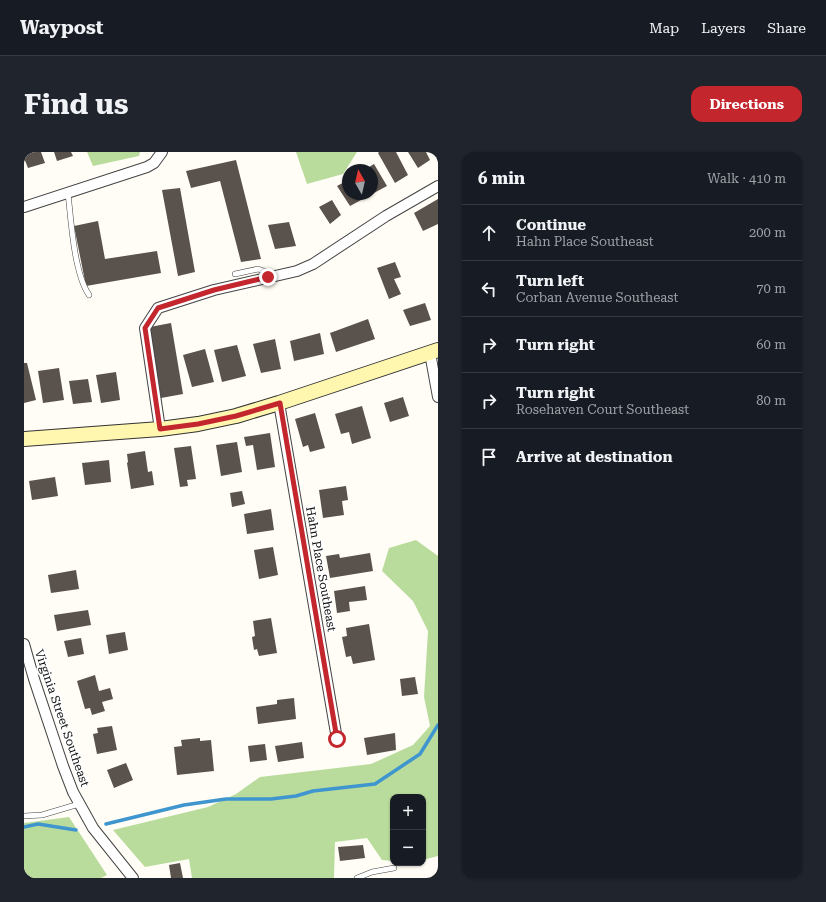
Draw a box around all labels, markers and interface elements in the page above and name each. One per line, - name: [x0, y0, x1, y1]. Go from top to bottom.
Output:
- text: Waypost: [20, 16, 103, 39]
- text: Map: [649, 20, 679, 36]
- text: Layers: [701, 20, 745, 36]
- text: Share: [767, 20, 806, 36]
- button: Directions: [691, 86, 802, 122]
- text: Find us: [24, 88, 128, 121]
- north arrow: [342, 164, 378, 200]
- text: 6 min: [478, 168, 525, 188]
- text: Walk · 410 m: [707, 171, 786, 186]
- text: Continue: [516, 216, 586, 234]
- icon: ahead: [478, 222, 500, 244]
- text: 200 m: [749, 225, 786, 240]
- text: Hahn Place Southeast: [516, 234, 654, 249]
- route end: [259, 268, 277, 286]
- text: Turn left: [516, 272, 584, 290]
- icon: left: [478, 278, 500, 300]
- text: 70 m: [756, 281, 786, 296]
- text: Corban Avenue Southeast: [516, 290, 678, 305]
- icon: right: [478, 334, 500, 356]
- text: Turn right: [516, 336, 595, 354]
- text: 60 m: [756, 337, 786, 352]
- text: Turn right: [516, 384, 595, 402]
- icon: right: [478, 390, 500, 412]
- text: 80 m: [756, 393, 786, 408]
- text: Rosehaven Court Southeast: [516, 402, 689, 417]
- icon: arrive: [478, 446, 500, 468]
- text: Arrive at destination: [516, 448, 672, 466]
- street label: Hahn Place Southeast: [303, 505, 339, 633]
- street label: Virginia Street Southeast: [32, 648, 92, 789]
- route start: [328, 730, 346, 748]
- map controls: [390, 794, 426, 866]
- button: +: [390, 794, 426, 830]
- button: −: [390, 830, 426, 866]

